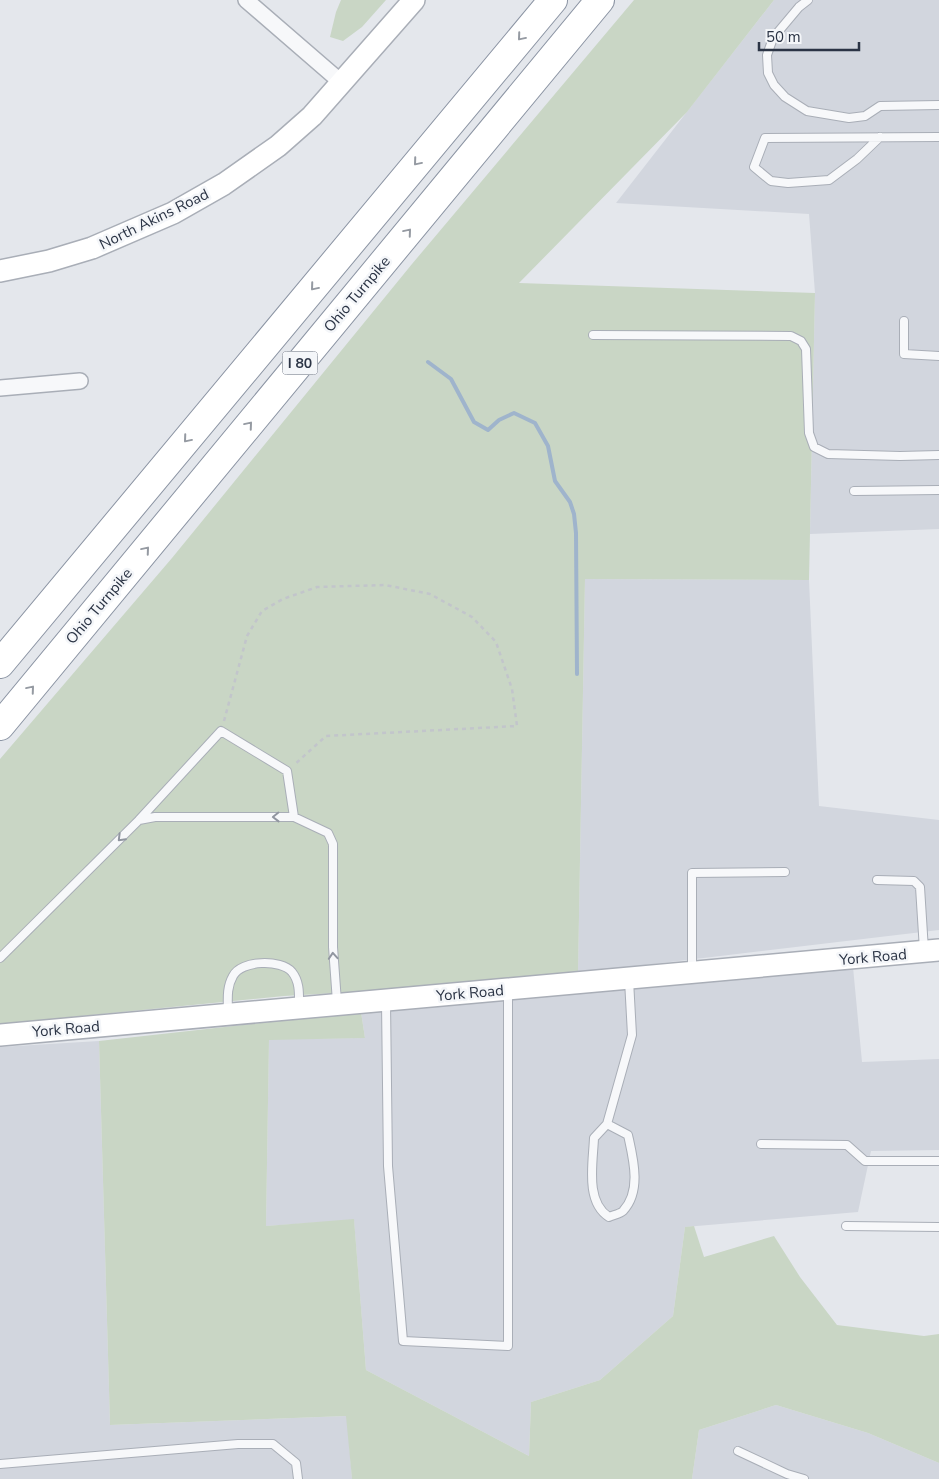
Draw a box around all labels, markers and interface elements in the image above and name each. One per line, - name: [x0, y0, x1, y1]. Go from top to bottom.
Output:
- scale bar: [759, 20, 859, 52]
- text: 50 m: [766, 27, 801, 47]
- one-way arrow: [518, 32, 527, 41]
- one-way arrow: [414, 157, 423, 166]
- street label: North Akins Road: [96, 184, 212, 254]
- one-way arrow: [403, 229, 411, 238]
- street label: Ohio Turnpike: [319, 252, 395, 336]
- one-way arrow: [310, 282, 319, 291]
- road number: I 80: [282, 352, 318, 374]
- one-way arrow: [244, 421, 253, 430]
- one-way arrow: [185, 433, 193, 442]
- one-way arrow: [140, 547, 148, 556]
- street label: Ohio Turnpike: [61, 564, 137, 648]
- one-way arrow: [25, 686, 34, 695]
- one-way arrow: [271, 812, 279, 822]
- one-way arrow: [118, 832, 127, 841]
- street label: York Road: [837, 944, 908, 970]
- one-way arrow: [328, 952, 339, 960]
- street label: York Road: [434, 980, 505, 1006]
- street label: York Road: [30, 1016, 101, 1042]

